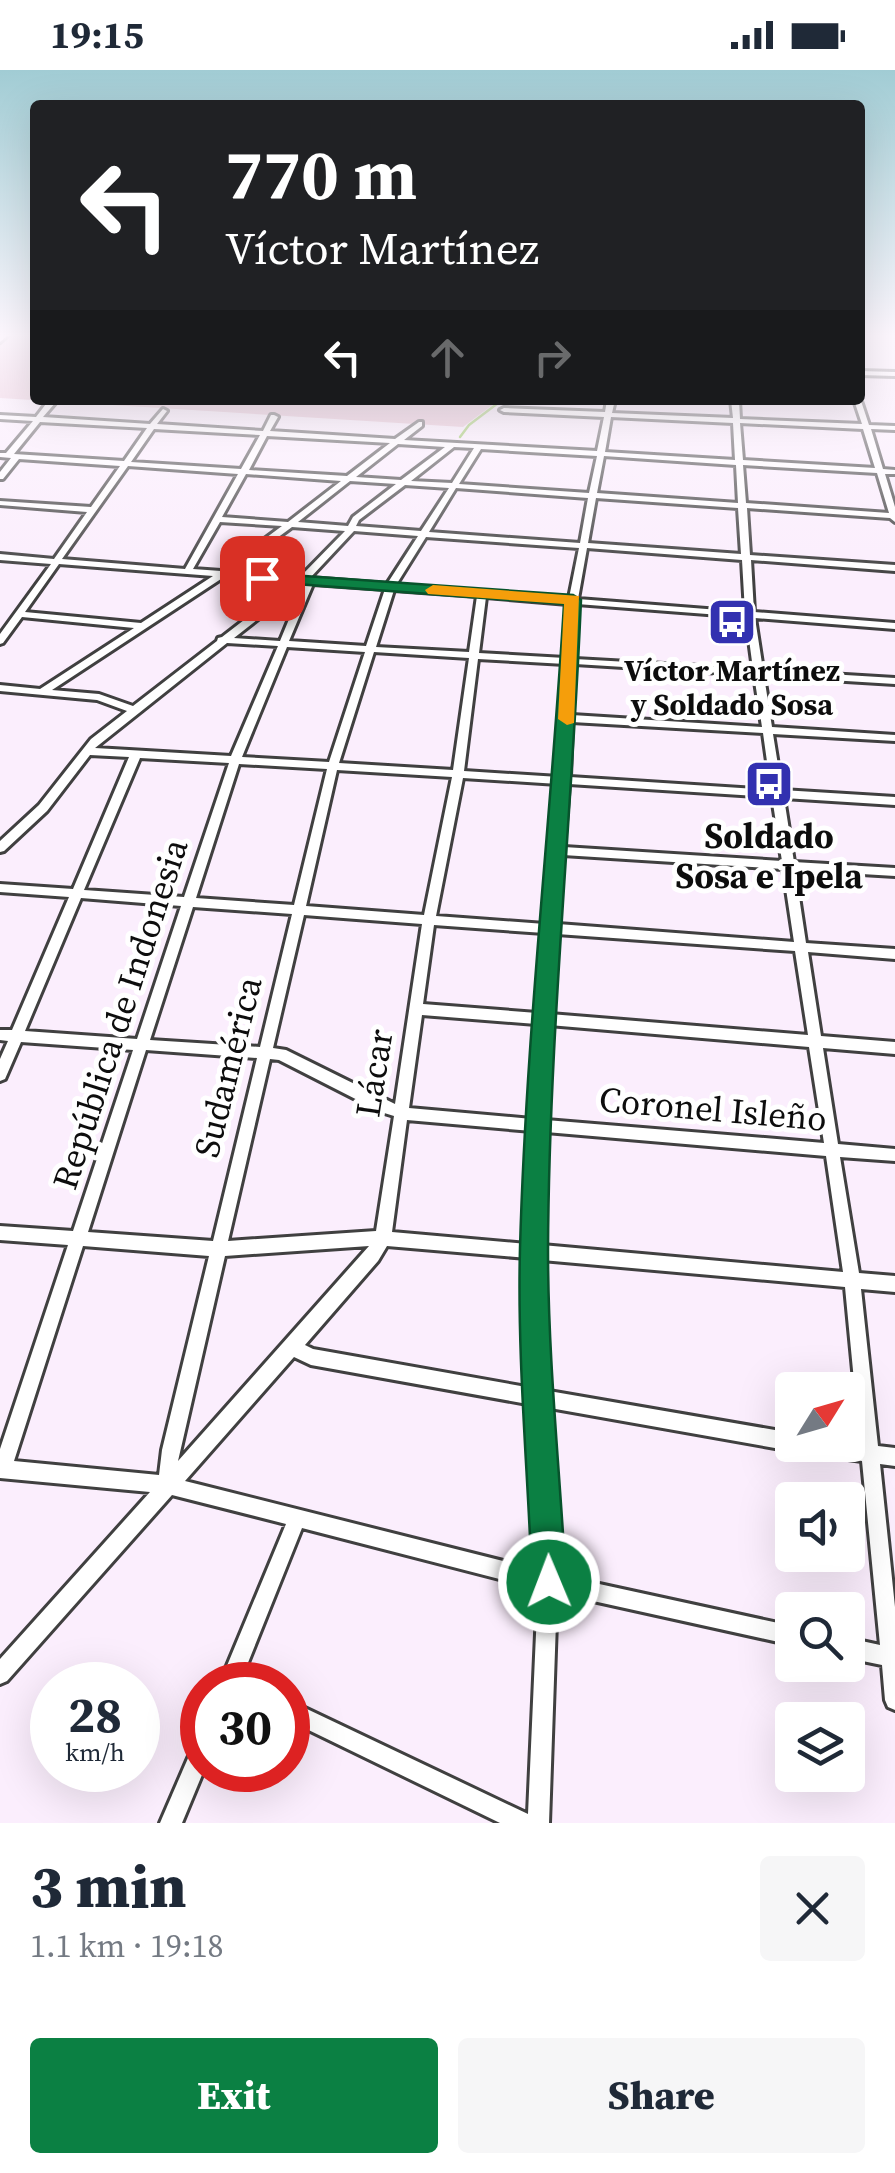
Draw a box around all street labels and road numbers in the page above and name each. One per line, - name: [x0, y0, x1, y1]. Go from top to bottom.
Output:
- street label: República de Indonesia: [41, 832, 199, 1195]
- street label: Sudamérica: [182, 972, 274, 1162]
- street label: Lácar: [343, 1025, 405, 1120]
- street label: Coronel Isleño: [597, 1075, 829, 1143]

